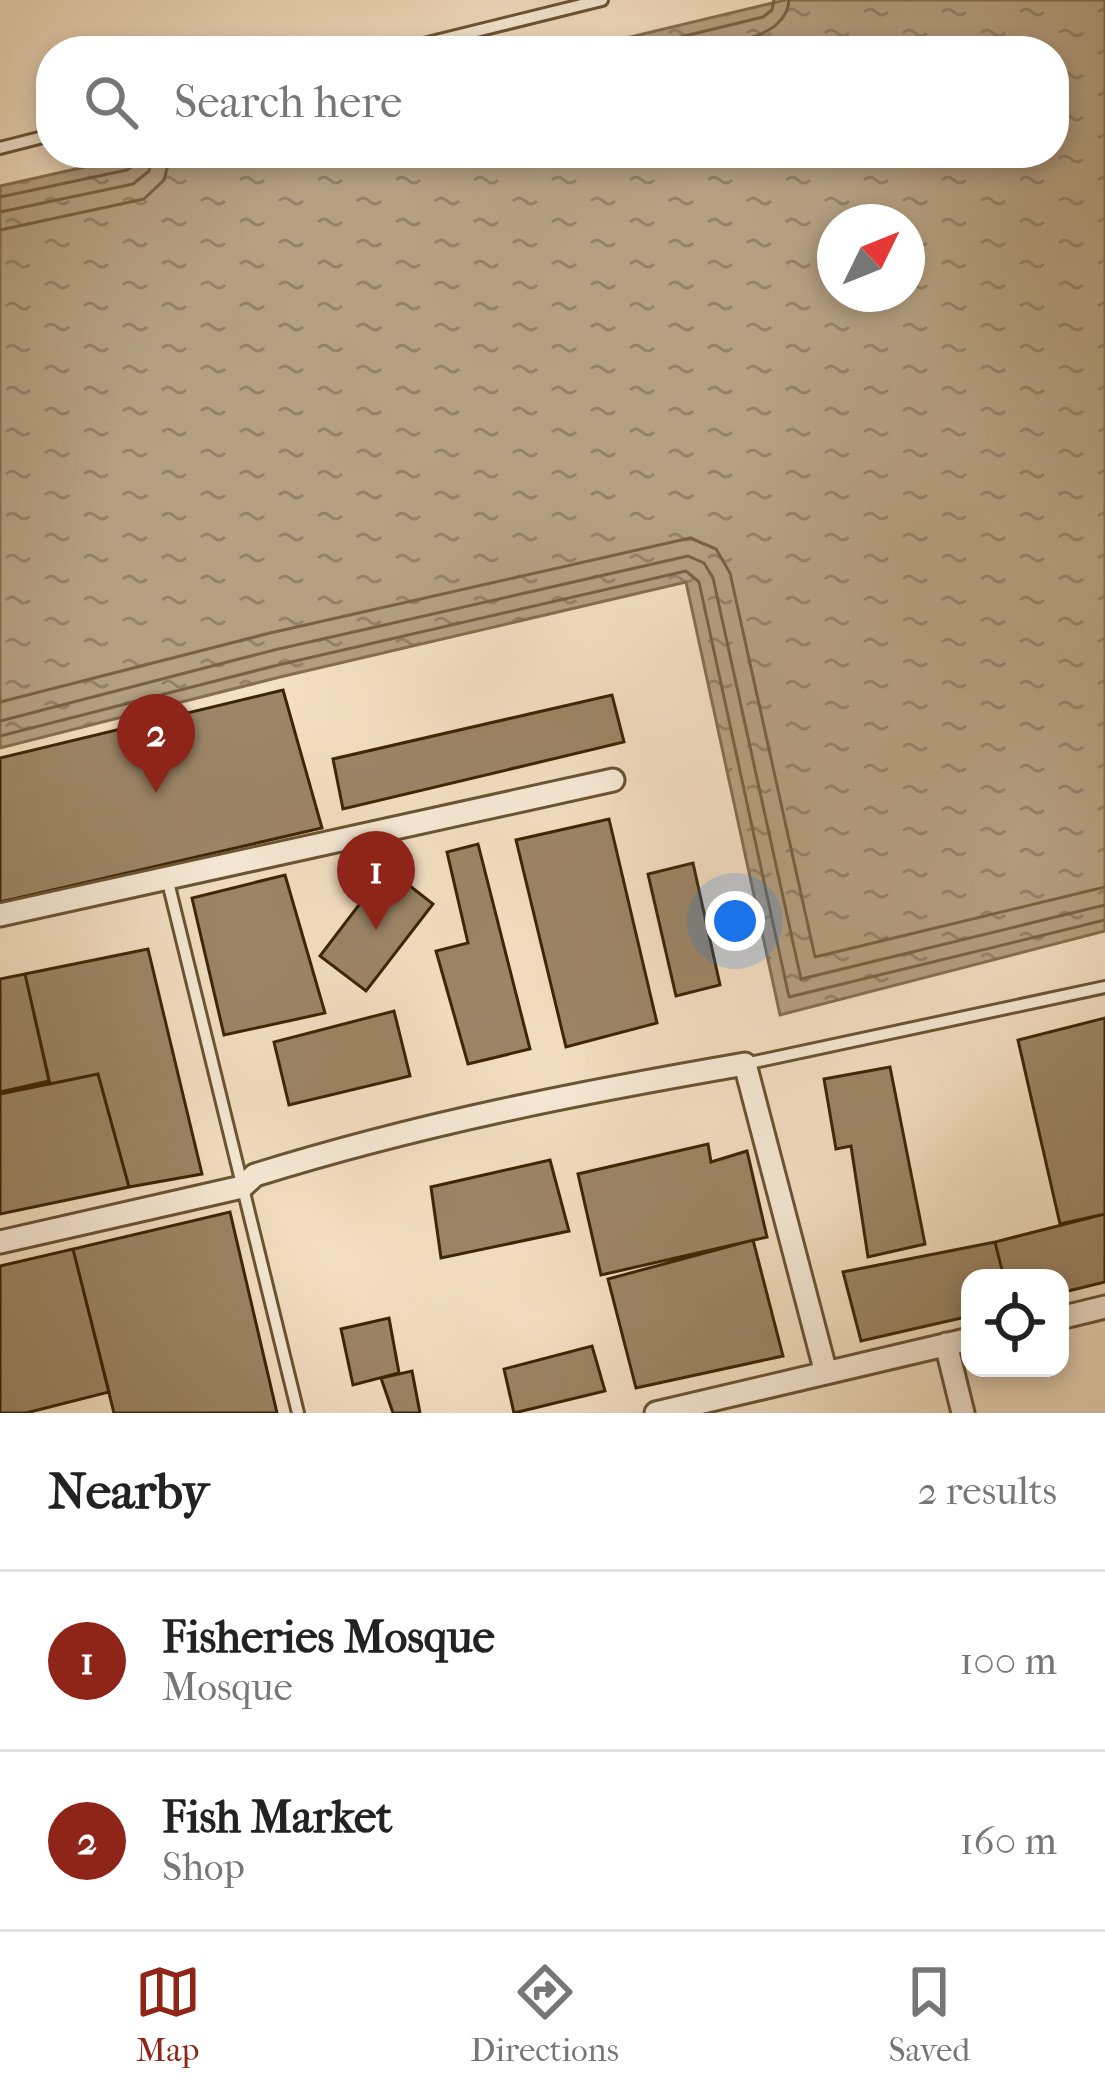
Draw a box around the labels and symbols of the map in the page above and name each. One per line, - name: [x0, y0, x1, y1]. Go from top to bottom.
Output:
- north arrow: [817, 204, 925, 312]
- pin: 2: [117, 694, 195, 793]
- pin: 1: [337, 831, 415, 930]
- your location: [705, 891, 765, 951]

